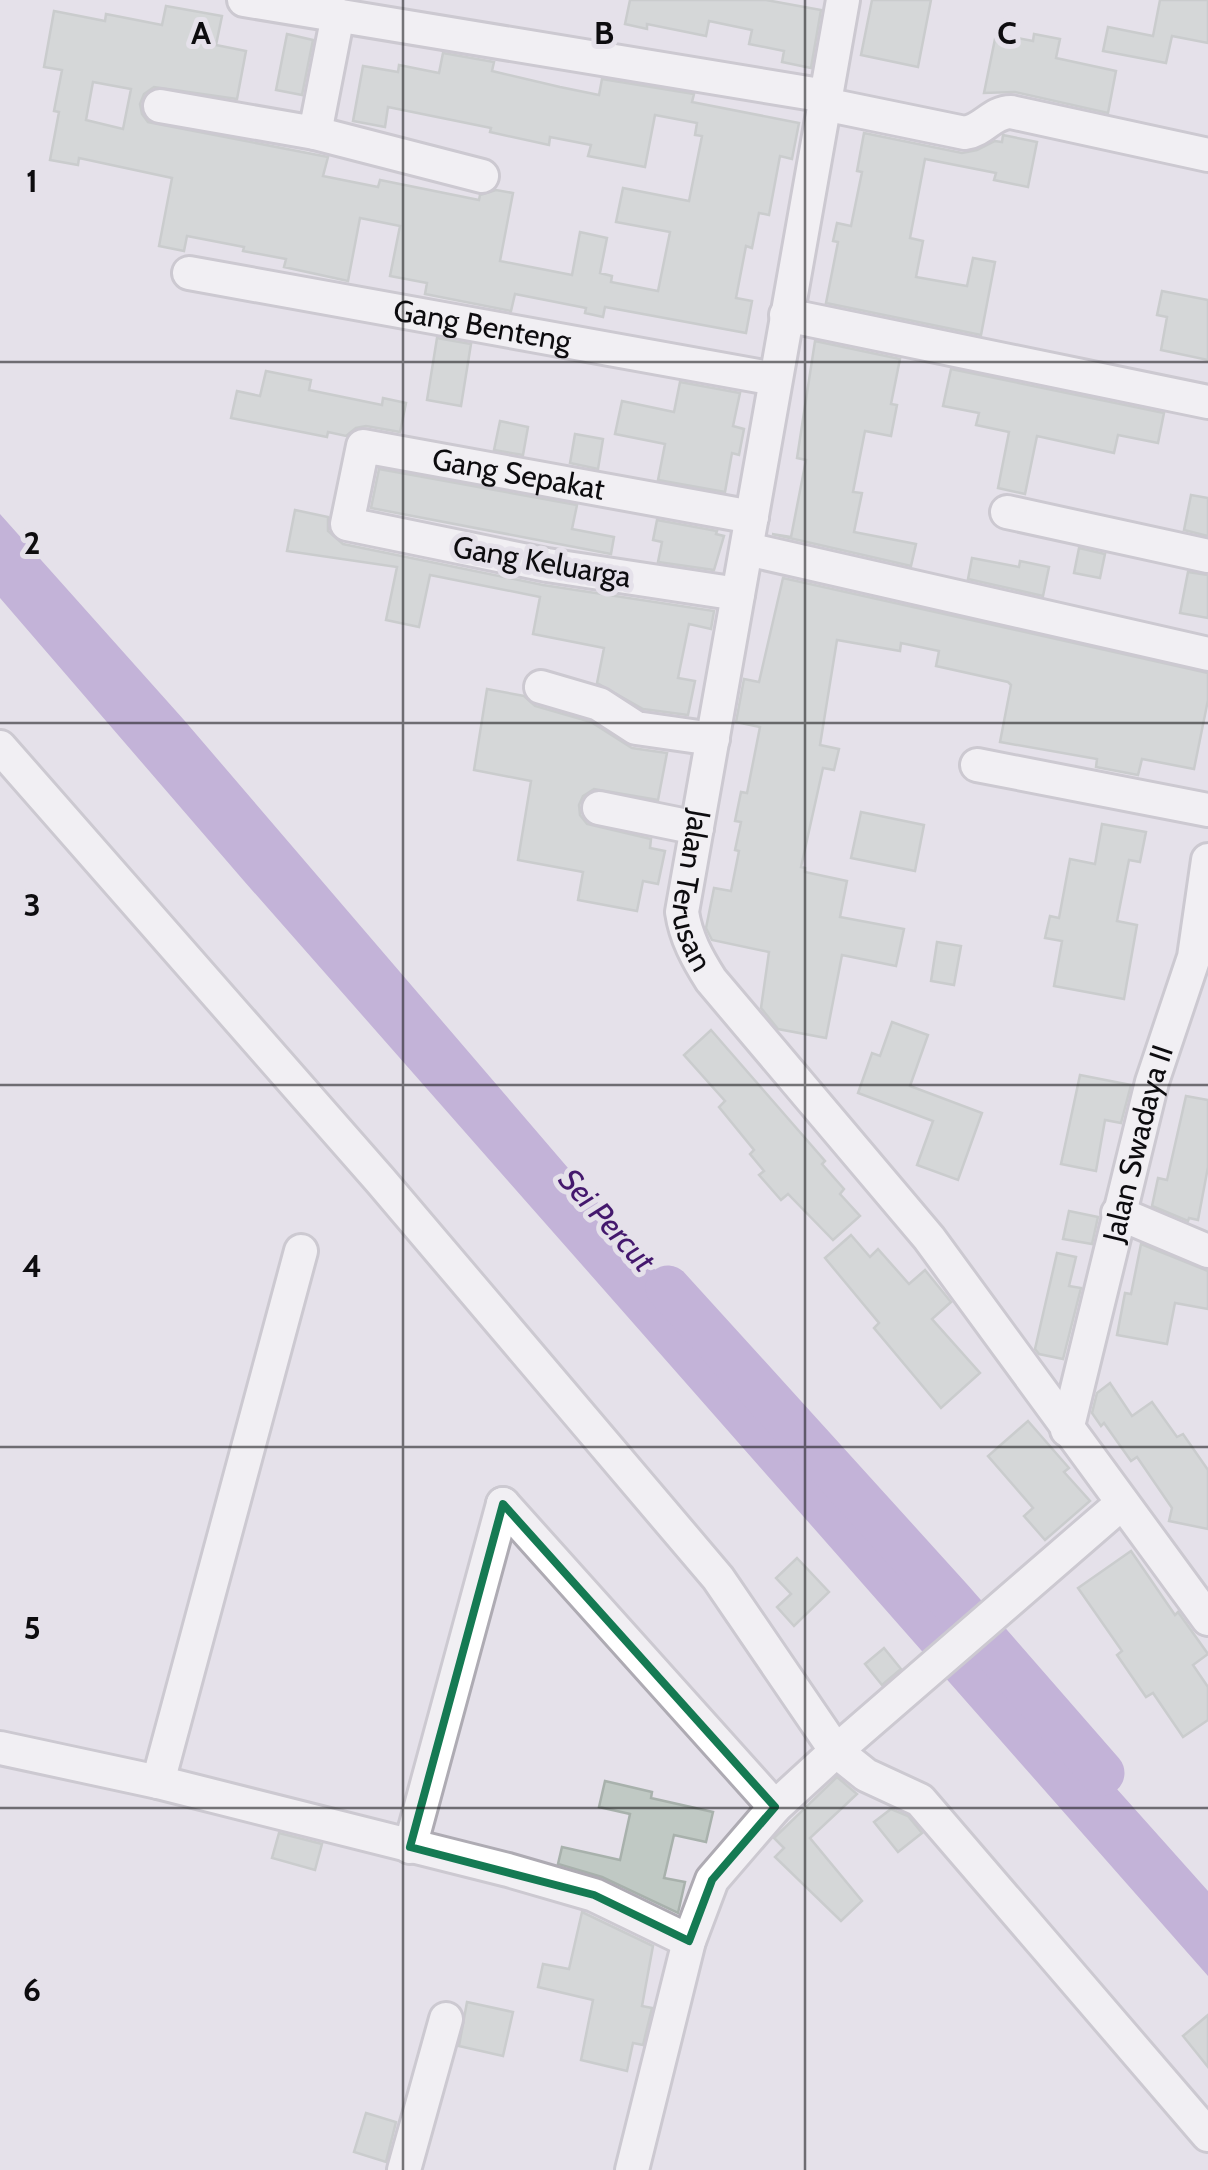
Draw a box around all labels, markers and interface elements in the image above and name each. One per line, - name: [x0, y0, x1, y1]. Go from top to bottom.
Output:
- text: A: [191, 13, 211, 52]
- text: B: [594, 13, 614, 52]
- text: C: [997, 13, 1017, 52]
- text: 1: [26, 161, 38, 200]
- street label: Gang Benteng: [390, 291, 575, 360]
- street label: Gang Sepakat: [429, 440, 608, 508]
- text: 2: [24, 523, 40, 562]
- street label: Gang Keluarga: [450, 528, 635, 595]
- street label: Jalan Terusan: [664, 806, 720, 978]
- text: 3: [23, 885, 41, 924]
- street label: Jalan Swadaya II: [1094, 1040, 1181, 1247]
- water label: Sei Percut: [551, 1160, 665, 1280]
- text: 4: [22, 1246, 42, 1285]
- text: 5: [23, 1608, 41, 1647]
- text: 6: [23, 1970, 41, 2009]

